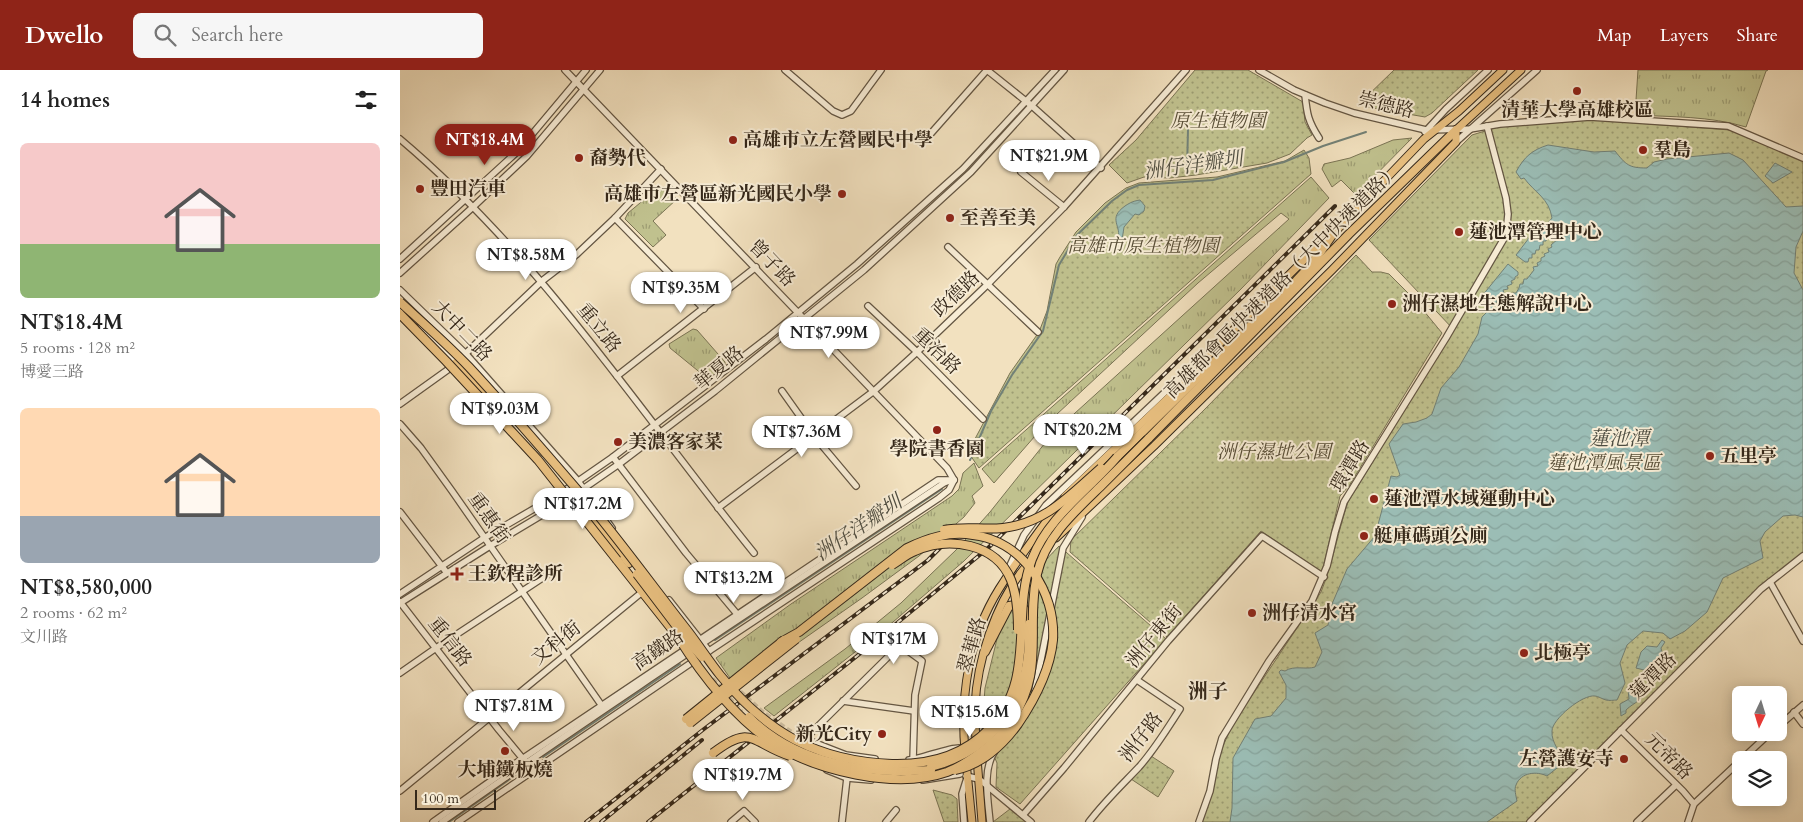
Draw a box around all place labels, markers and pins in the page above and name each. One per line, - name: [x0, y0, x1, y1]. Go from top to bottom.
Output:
- marker: 清華大學高雄校區: [1571, 85, 1583, 97]
- place label: 清華大學高雄校區: [1501, 97, 1653, 123]
- pin: NT$18.4M: [433, 124, 537, 166]
- place label: 高雄市立左營國民中學: [743, 127, 933, 153]
- marker: 高雄市立左營國民中學: [727, 134, 739, 146]
- place label: 羣島: [1653, 137, 1691, 163]
- pin: NT$21.9M: [997, 140, 1101, 182]
- marker: 羣島: [1637, 144, 1649, 156]
- place label: 裔勢代: [589, 145, 646, 171]
- marker: 裔勢代: [573, 152, 585, 164]
- place label: 豐田汽車: [430, 176, 506, 202]
- place label: 高雄市左營區新光國民小學: [604, 181, 832, 207]
- marker: 豐田汽車: [414, 183, 426, 195]
- marker: 高雄市左營區新光國民小學: [836, 188, 848, 200]
- place label: 至善至美: [960, 205, 1036, 231]
- marker: 至善至美: [944, 212, 956, 224]
- place label: 蓮池潭管理中心: [1469, 219, 1602, 245]
- marker: 蓮池潭管理中心: [1453, 226, 1465, 238]
- pin: NT$8.58M: [474, 238, 578, 281]
- pin: NT$9.35M: [629, 272, 733, 314]
- place label: 洲仔濕地生態解說中心: [1402, 291, 1592, 317]
- marker: 洲仔濕地生態解說中心: [1386, 298, 1398, 310]
- pin: NT$7.99M: [777, 316, 881, 359]
- pin: NT$9.03M: [448, 392, 552, 435]
- pin: NT$20.2M: [1031, 414, 1135, 456]
- pin: NT$7.36M: [750, 416, 854, 458]
- marker: 學院書香園: [931, 424, 943, 436]
- place label: 美濃客家菜: [628, 429, 723, 455]
- marker: 美濃客家菜: [612, 436, 624, 448]
- place label: 學院書香園: [889, 436, 985, 462]
- place label: 五里亭: [1720, 443, 1777, 469]
- marker: 五里亭: [1704, 450, 1716, 462]
- place label: 蓮池潭水域運動中心: [1384, 486, 1555, 512]
- pin: NT$17.2M: [531, 488, 635, 530]
- marker: 蓮池潭水域運動中心: [1368, 493, 1380, 505]
- place label: 艇庫碼頭公廁: [1374, 523, 1488, 549]
- marker: 艇庫碼頭公廁: [1358, 530, 1370, 542]
- place label: 王欽程診所: [468, 561, 563, 587]
- pin: NT$13.2M: [682, 562, 786, 604]
- marker: 王欽程診所: [450, 567, 464, 581]
- place label: 洲仔清水宮: [1262, 600, 1357, 626]
- marker: 洲仔清水宮: [1246, 607, 1258, 619]
- pin: NT$17M: [853, 622, 935, 665]
- place label: 北極亭: [1534, 640, 1591, 666]
- marker: 北極亭: [1518, 647, 1530, 659]
- pin: NT$7.81M: [462, 690, 566, 732]
- pin: NT$15.6M: [918, 696, 1022, 738]
- place label: 新光City: [796, 721, 872, 747]
- marker: 新光City: [876, 728, 888, 740]
- marker: 大埔鐵板燒: [499, 745, 511, 757]
- place label: 左營護安寺: [1519, 746, 1614, 772]
- marker: 左營護安寺: [1618, 753, 1630, 765]
- place label: 大埔鐵板燒: [457, 757, 553, 783]
- pin: NT$19.7M: [691, 758, 795, 801]

